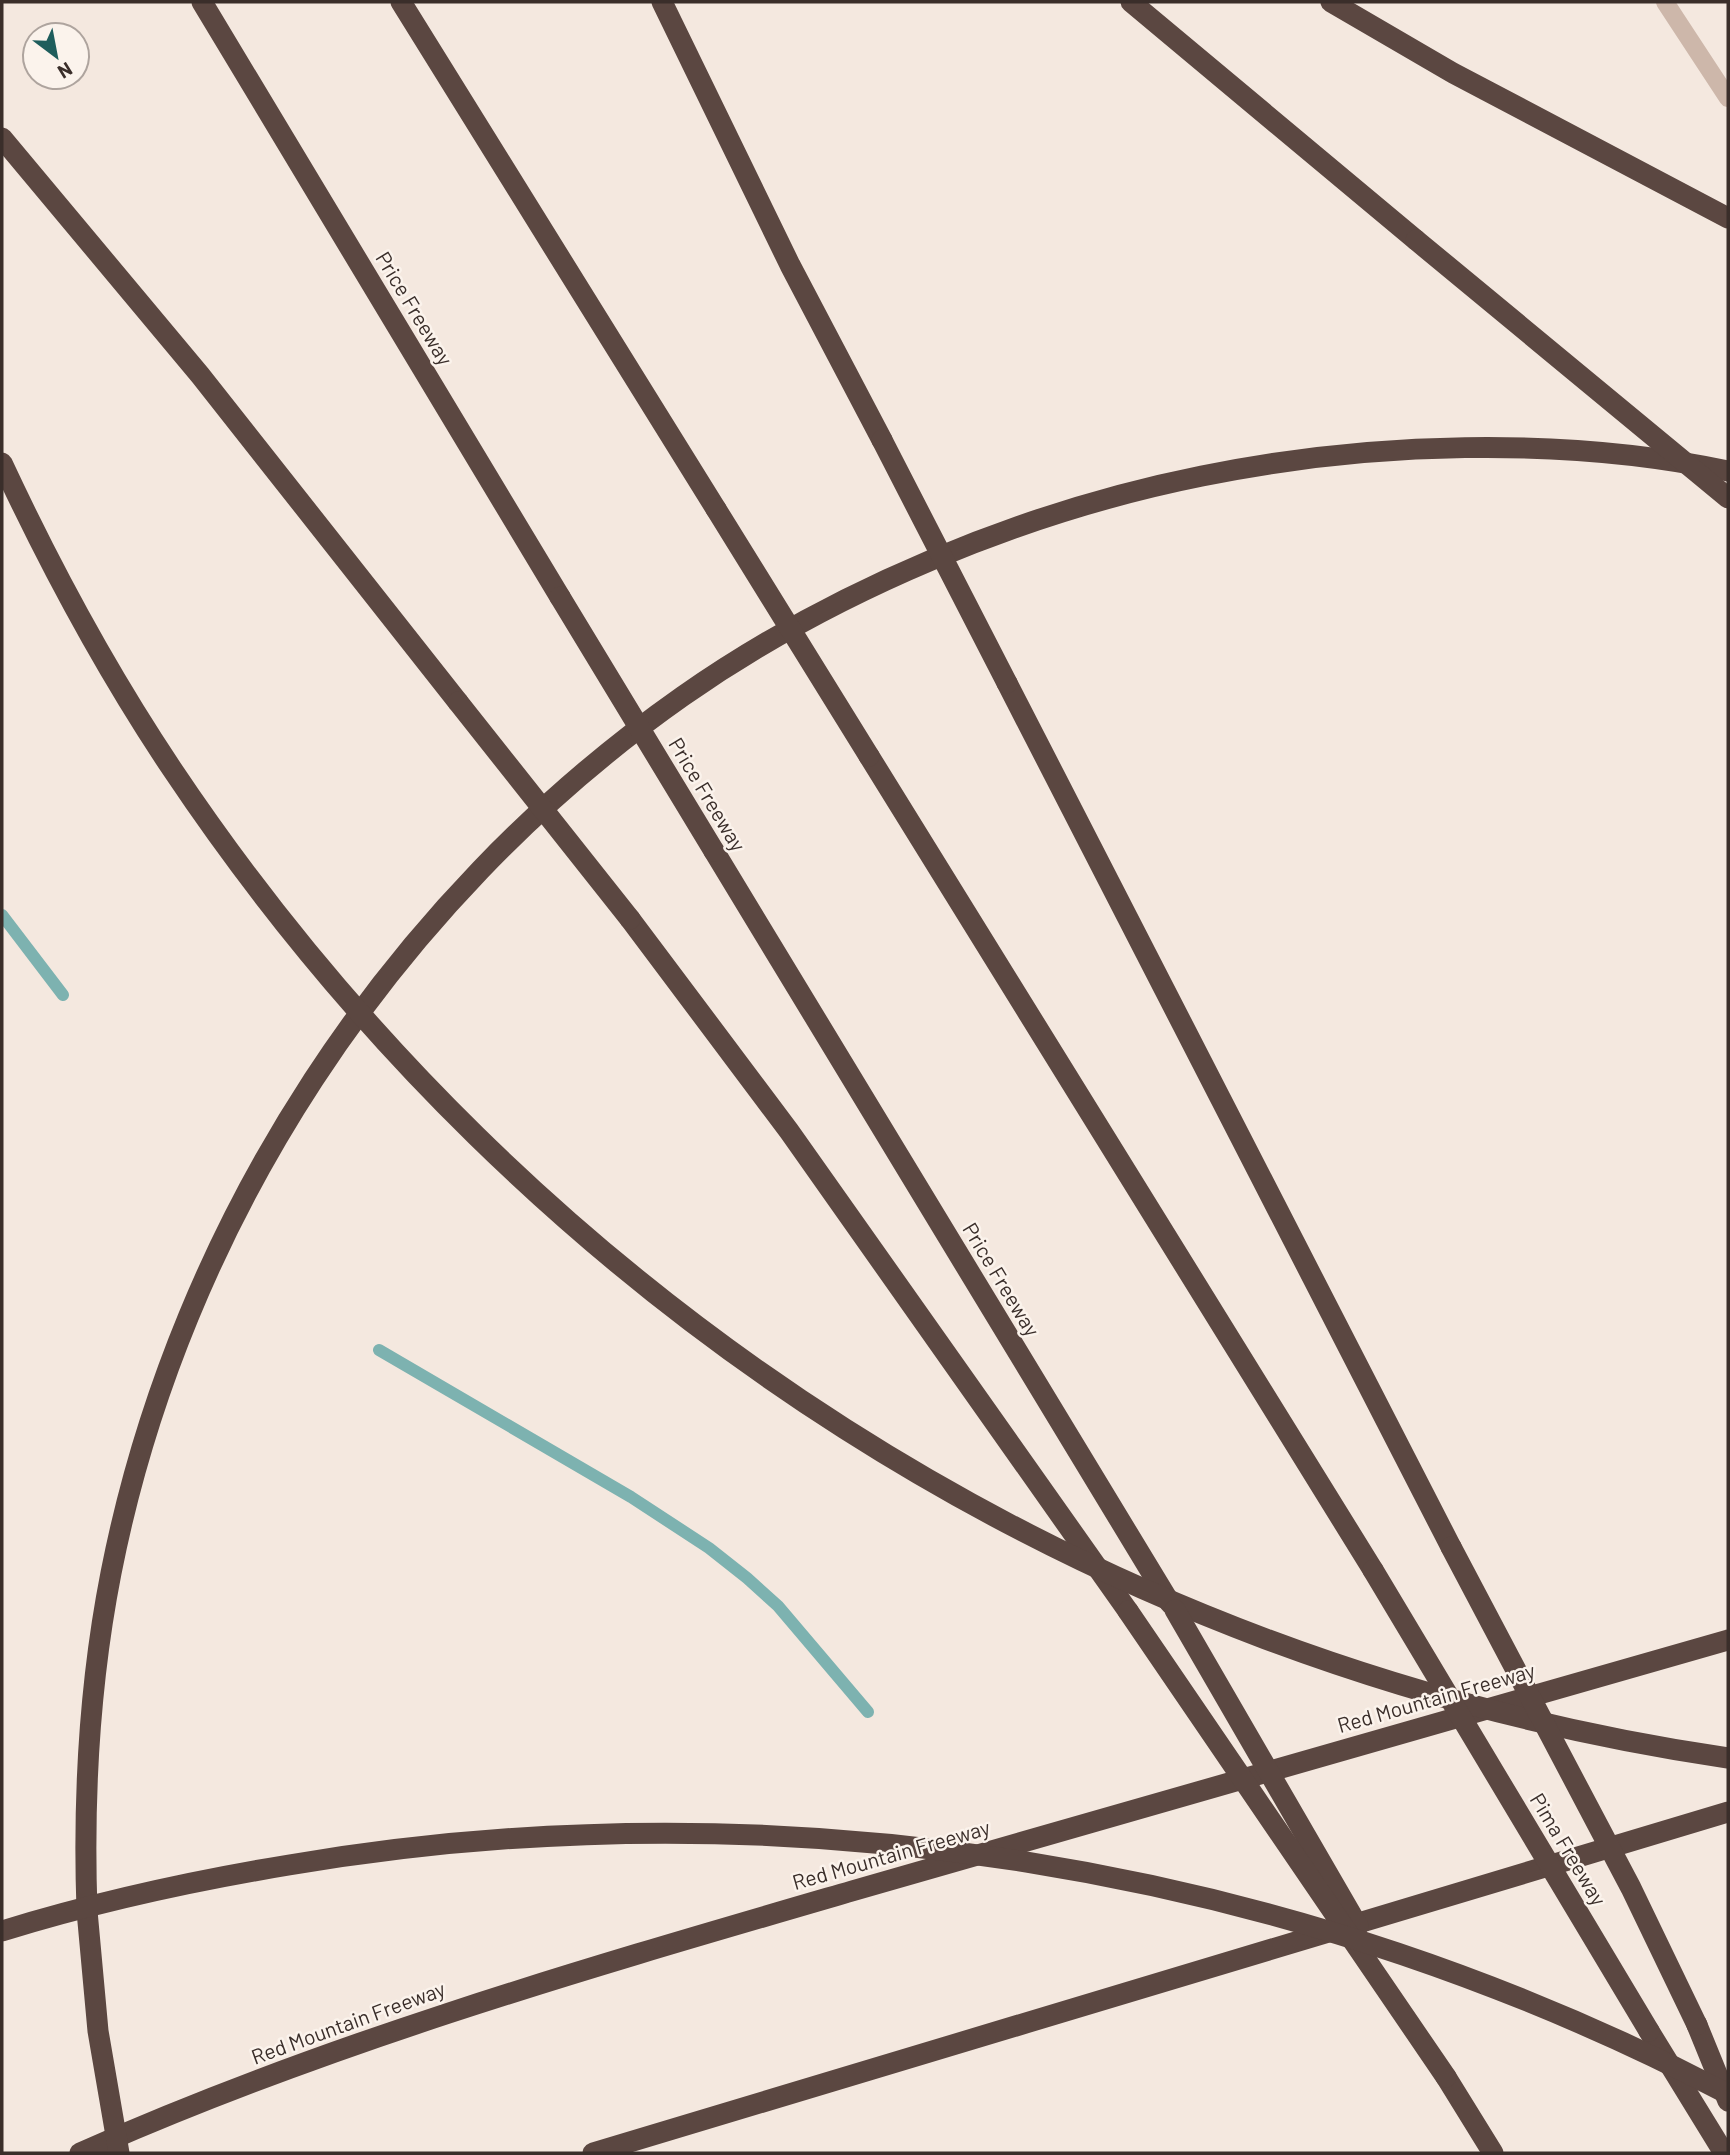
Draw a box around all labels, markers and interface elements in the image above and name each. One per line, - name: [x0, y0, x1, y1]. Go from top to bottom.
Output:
- north arrow: [21, 21, 91, 91]
- text: N: [54, 58, 77, 84]
- street label: Price Freeway: [371, 247, 459, 370]
- street label: Price Freeway: [664, 733, 752, 856]
- street label: Price Freeway: [958, 1218, 1046, 1341]
- street label: Red Mountain Freeway: [1334, 1657, 1538, 1737]
- street label: Pima Freeway: [1526, 1788, 1612, 1910]
- street label: Red Mountain Freeway: [789, 1814, 993, 1894]
- street label: Red Mountain Freeway: [248, 1975, 449, 2069]

